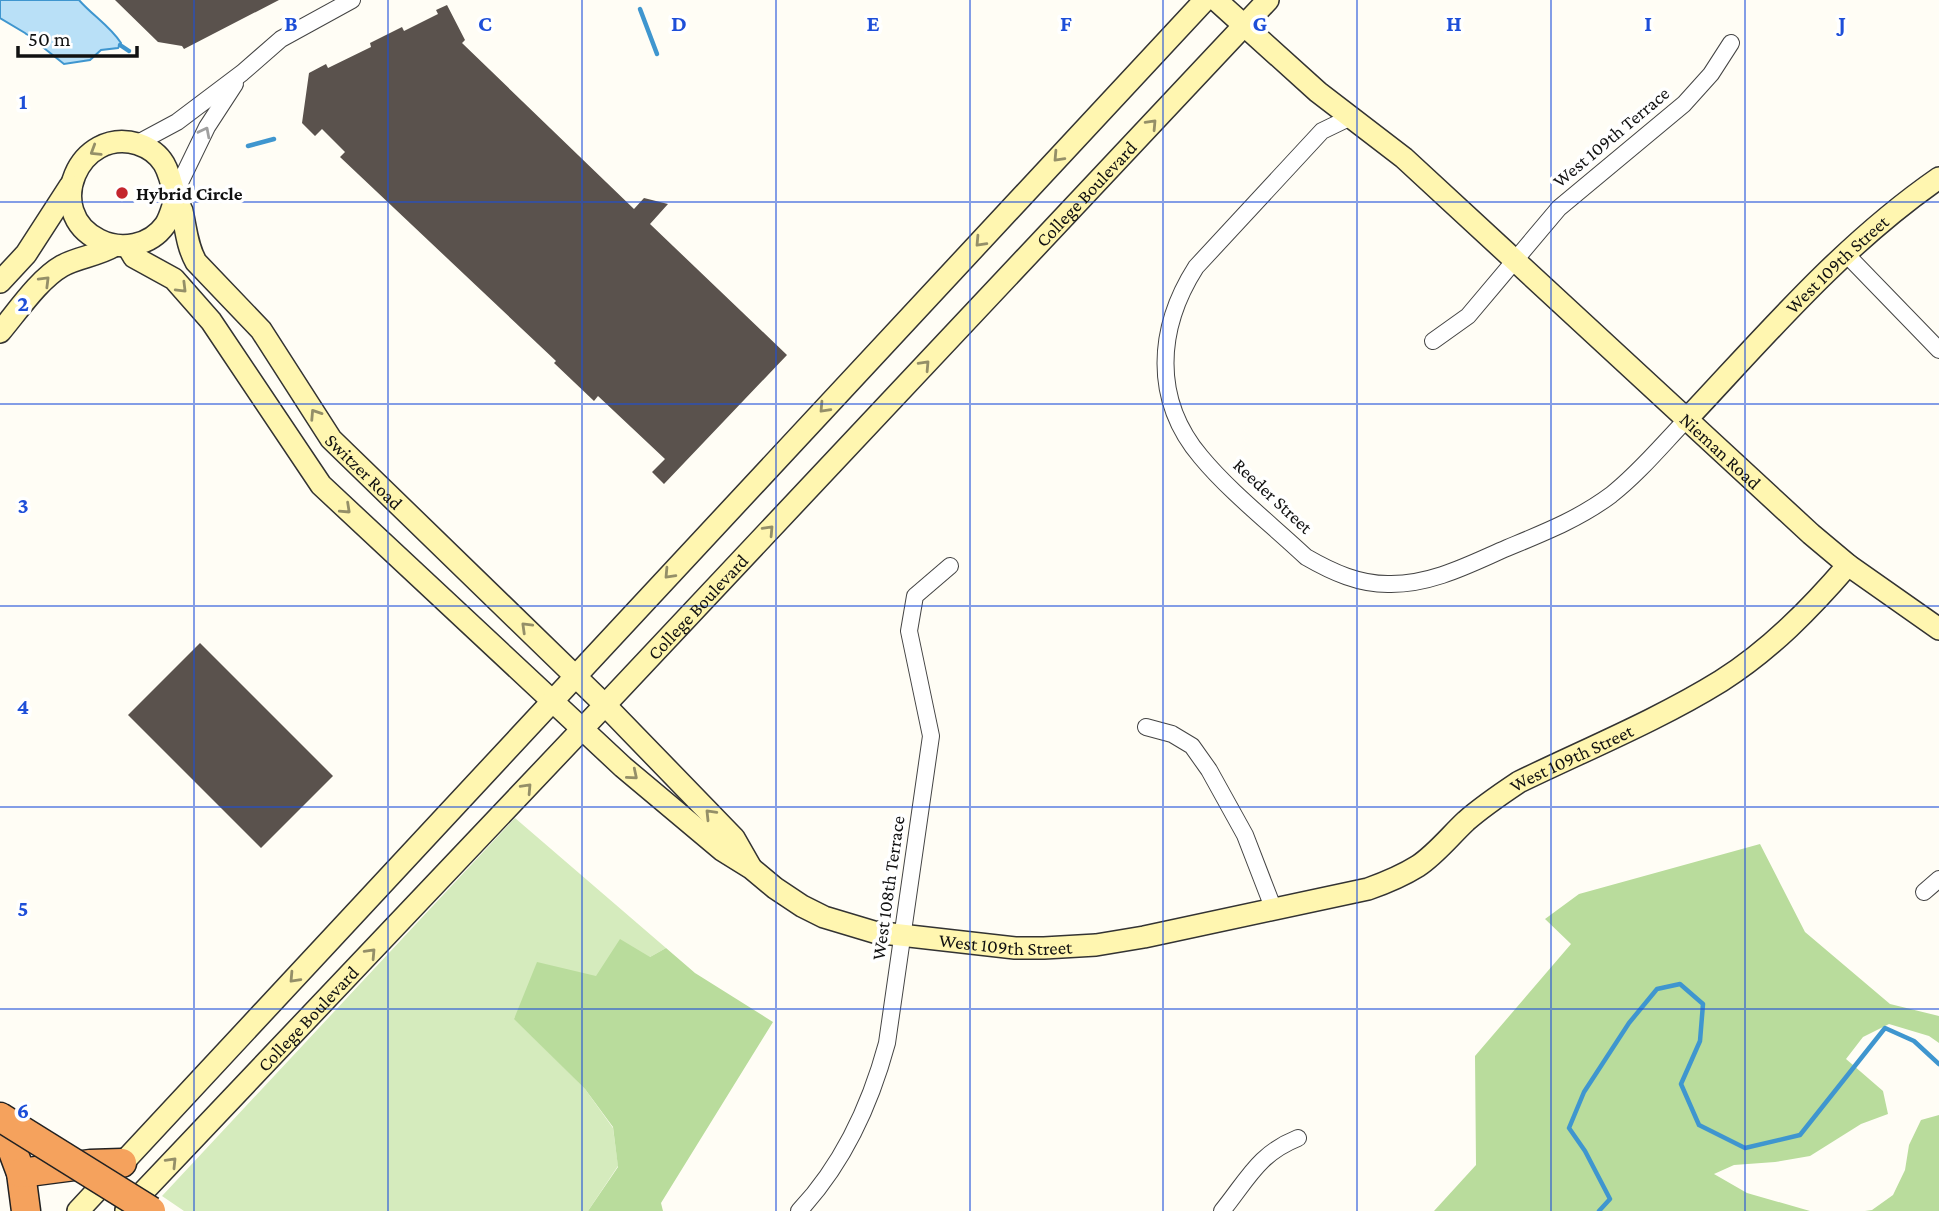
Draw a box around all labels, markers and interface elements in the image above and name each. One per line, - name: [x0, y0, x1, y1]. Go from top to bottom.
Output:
- text: B: [284, 10, 298, 36]
- text: C: [478, 10, 492, 36]
- text: D: [671, 10, 687, 36]
- text: E: [866, 10, 880, 36]
- text: F: [1060, 10, 1072, 36]
- text: G: [1253, 10, 1268, 36]
- text: H: [1446, 10, 1462, 36]
- text: I: [1644, 10, 1652, 36]
- text: J: [1836, 10, 1846, 36]
- scale bar: [18, 14, 136, 58]
- text: 50 m: [28, 27, 71, 51]
- street label: West 109th Terrace: [1549, 82, 1673, 192]
- text: 1: [19, 88, 28, 114]
- one-way arrow: [1143, 119, 1156, 132]
- one-way arrow: [196, 127, 210, 139]
- street label: College Boulevard: [1031, 137, 1140, 251]
- one-way arrow: [90, 143, 103, 156]
- one-way arrow: [1054, 149, 1067, 162]
- place label: Hybrid Circle: [136, 183, 243, 204]
- marker: Hybrid Circle: [114, 185, 130, 201]
- street label: West 109th Street: [1781, 210, 1893, 318]
- one-way arrow: [975, 234, 988, 247]
- one-way arrow: [37, 276, 50, 289]
- one-way arrow: [173, 279, 186, 292]
- text: 2: [17, 290, 29, 316]
- one-way arrow: [917, 360, 930, 373]
- one-way arrow: [820, 400, 833, 413]
- street label: Nieman Road: [1676, 408, 1765, 493]
- one-way arrow: [311, 409, 323, 422]
- street label: Switzer Road: [321, 429, 407, 513]
- street label: Reeder Street: [1229, 454, 1317, 538]
- text: 3: [17, 492, 29, 518]
- one-way arrow: [338, 500, 351, 513]
- one-way arrow: [761, 526, 774, 539]
- street label: College Boulevard: [643, 550, 752, 664]
- one-way arrow: [665, 566, 678, 579]
- one-way arrow: [521, 623, 534, 636]
- text: 4: [17, 693, 29, 719]
- street label: West 109th Street: [1505, 719, 1637, 796]
- one-way arrow: [625, 767, 638, 779]
- one-way arrow: [519, 783, 531, 796]
- one-way arrow: [706, 809, 719, 822]
- street label: West 108th Terrace: [867, 814, 909, 962]
- text: 5: [17, 895, 29, 921]
- street label: West 109th Street: [938, 929, 1073, 959]
- one-way arrow: [362, 948, 375, 961]
- street label: College Boulevard: [253, 962, 362, 1075]
- one-way arrow: [290, 970, 302, 983]
- text: 6: [17, 1097, 29, 1123]
- one-way arrow: [164, 1157, 177, 1170]

